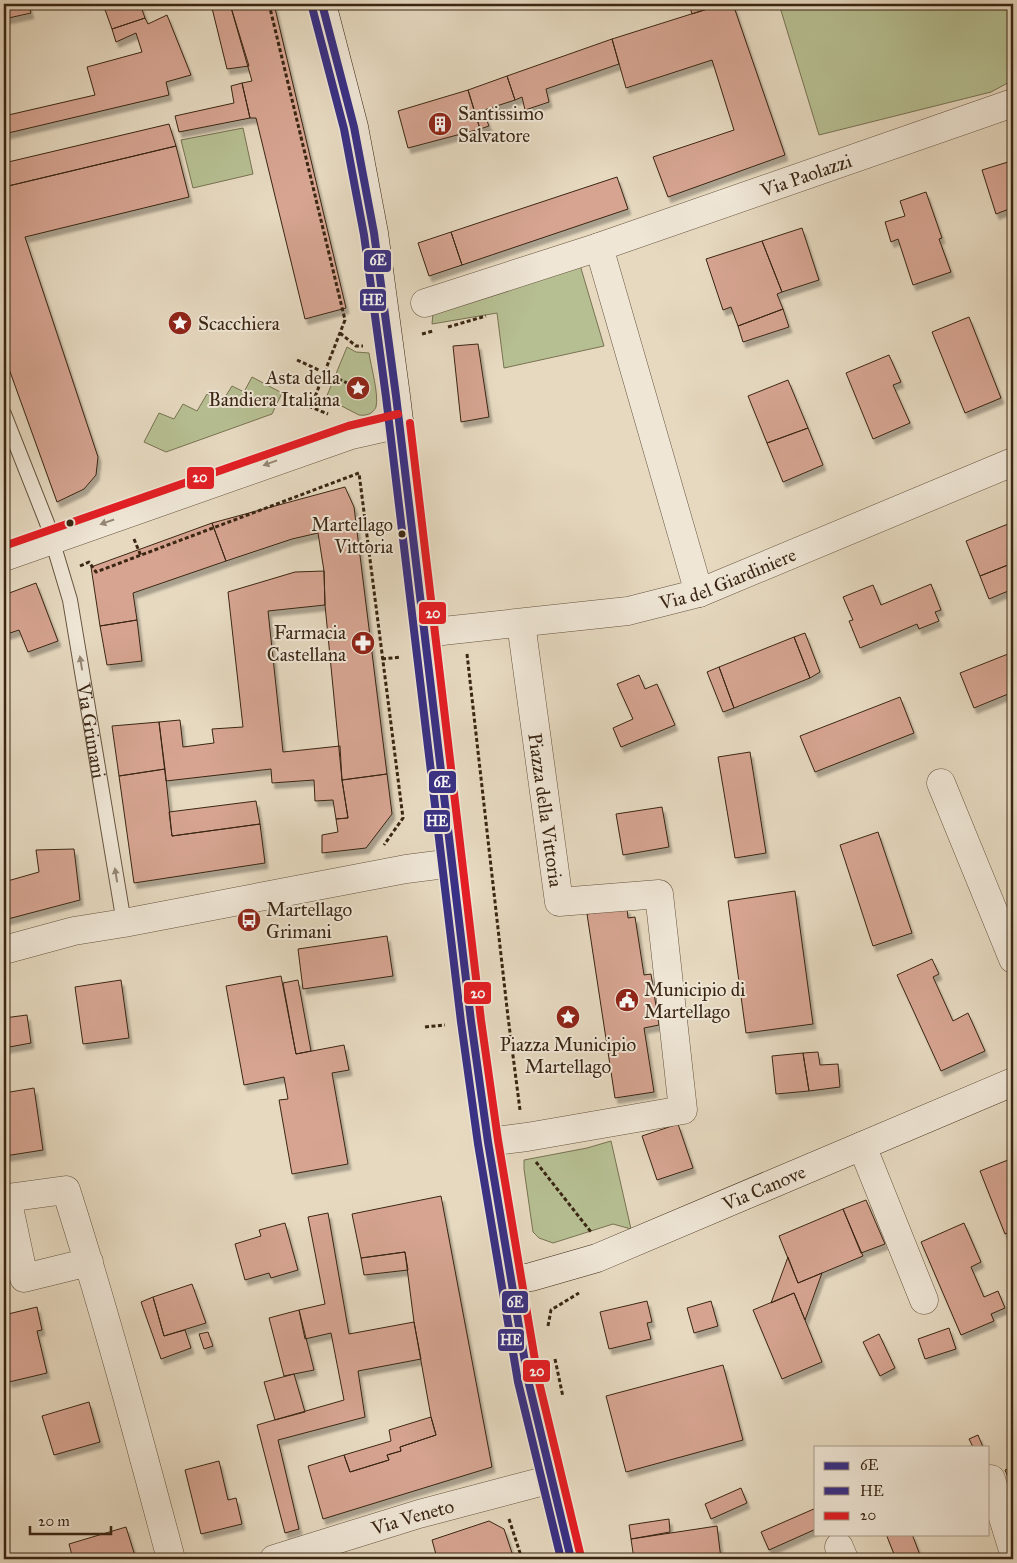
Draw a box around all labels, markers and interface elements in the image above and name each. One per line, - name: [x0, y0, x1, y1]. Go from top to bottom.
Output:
- place label: Santissimo Salvatore: [458, 102, 544, 147]
- building icon: Santissimo Salvatore: [427, 111, 453, 137]
- street label: Via Paolazzi: [757, 149, 855, 202]
- line badge: 6E: [363, 249, 392, 273]
- text: 6E: [369, 252, 387, 269]
- line badge: HE: [359, 288, 387, 312]
- text: HE: [362, 292, 384, 309]
- place icon: Scacchiera: [167, 310, 193, 336]
- place label: Scacchiera: [198, 312, 281, 335]
- place label: Asta della Bandiera Italiana: [208, 366, 341, 411]
- place icon: Asta della Bandiera Italiana: [345, 375, 371, 401]
- one-way arrow: [262, 459, 277, 467]
- line badge: 20: [186, 466, 215, 490]
- text: 20: [192, 469, 208, 486]
- place label: Martellago Vittoria: [311, 514, 393, 558]
- unlabelled marker: [65, 518, 75, 528]
- one-way arrow: [99, 519, 114, 526]
- marker: Martellago Vittoria: [397, 529, 407, 539]
- street label: Via del Giardiniere: [656, 543, 800, 615]
- line badge: 20: [418, 601, 447, 625]
- text: 20: [425, 605, 441, 622]
- place label: Farmacia Castellana: [267, 621, 347, 666]
- pharmacy icon: Farmacia Castellana: [350, 630, 376, 656]
- one-way arrow: [76, 655, 84, 671]
- street label: Via Grimani: [72, 680, 111, 780]
- street label: Piazza della Vittoria: [523, 731, 568, 890]
- line badge: 6E: [428, 770, 457, 794]
- text: 6E: [433, 774, 451, 791]
- line badge: HE: [423, 809, 451, 833]
- text: HE: [426, 813, 448, 830]
- one-way arrow: [112, 867, 120, 883]
- place label: Martellago Grimani: [266, 898, 353, 943]
- bus stop icon: Martellago Grimani: [236, 907, 262, 933]
- place label: Municipio di Martellago: [644, 978, 745, 1024]
- line badge: 20: [463, 981, 492, 1005]
- text: 20: [470, 985, 486, 1002]
- public building icon: Municipio di Martellago: [614, 987, 640, 1013]
- place icon: Piazza Municipio Martellago: [555, 1004, 581, 1030]
- place label: Piazza Municipio Martellago: [500, 1033, 636, 1079]
- street label: Via Canove: [718, 1160, 809, 1216]
- line badge: 6E: [501, 1290, 529, 1314]
- text: 6E: [506, 1294, 524, 1311]
- line badge: HE: [497, 1328, 525, 1352]
- text: HE: [500, 1332, 522, 1349]
- line badge: 20: [522, 1359, 551, 1383]
- text: 20: [529, 1363, 545, 1380]
- legend: [814, 1446, 990, 1536]
- text: 6E: [860, 1456, 879, 1474]
- text: HE: [860, 1482, 884, 1500]
- street label: Via Veneto: [368, 1494, 457, 1540]
- scale bar: [30, 1503, 111, 1535]
- text: 20: [860, 1506, 876, 1524]
- text: 20 m: [38, 1512, 70, 1530]

